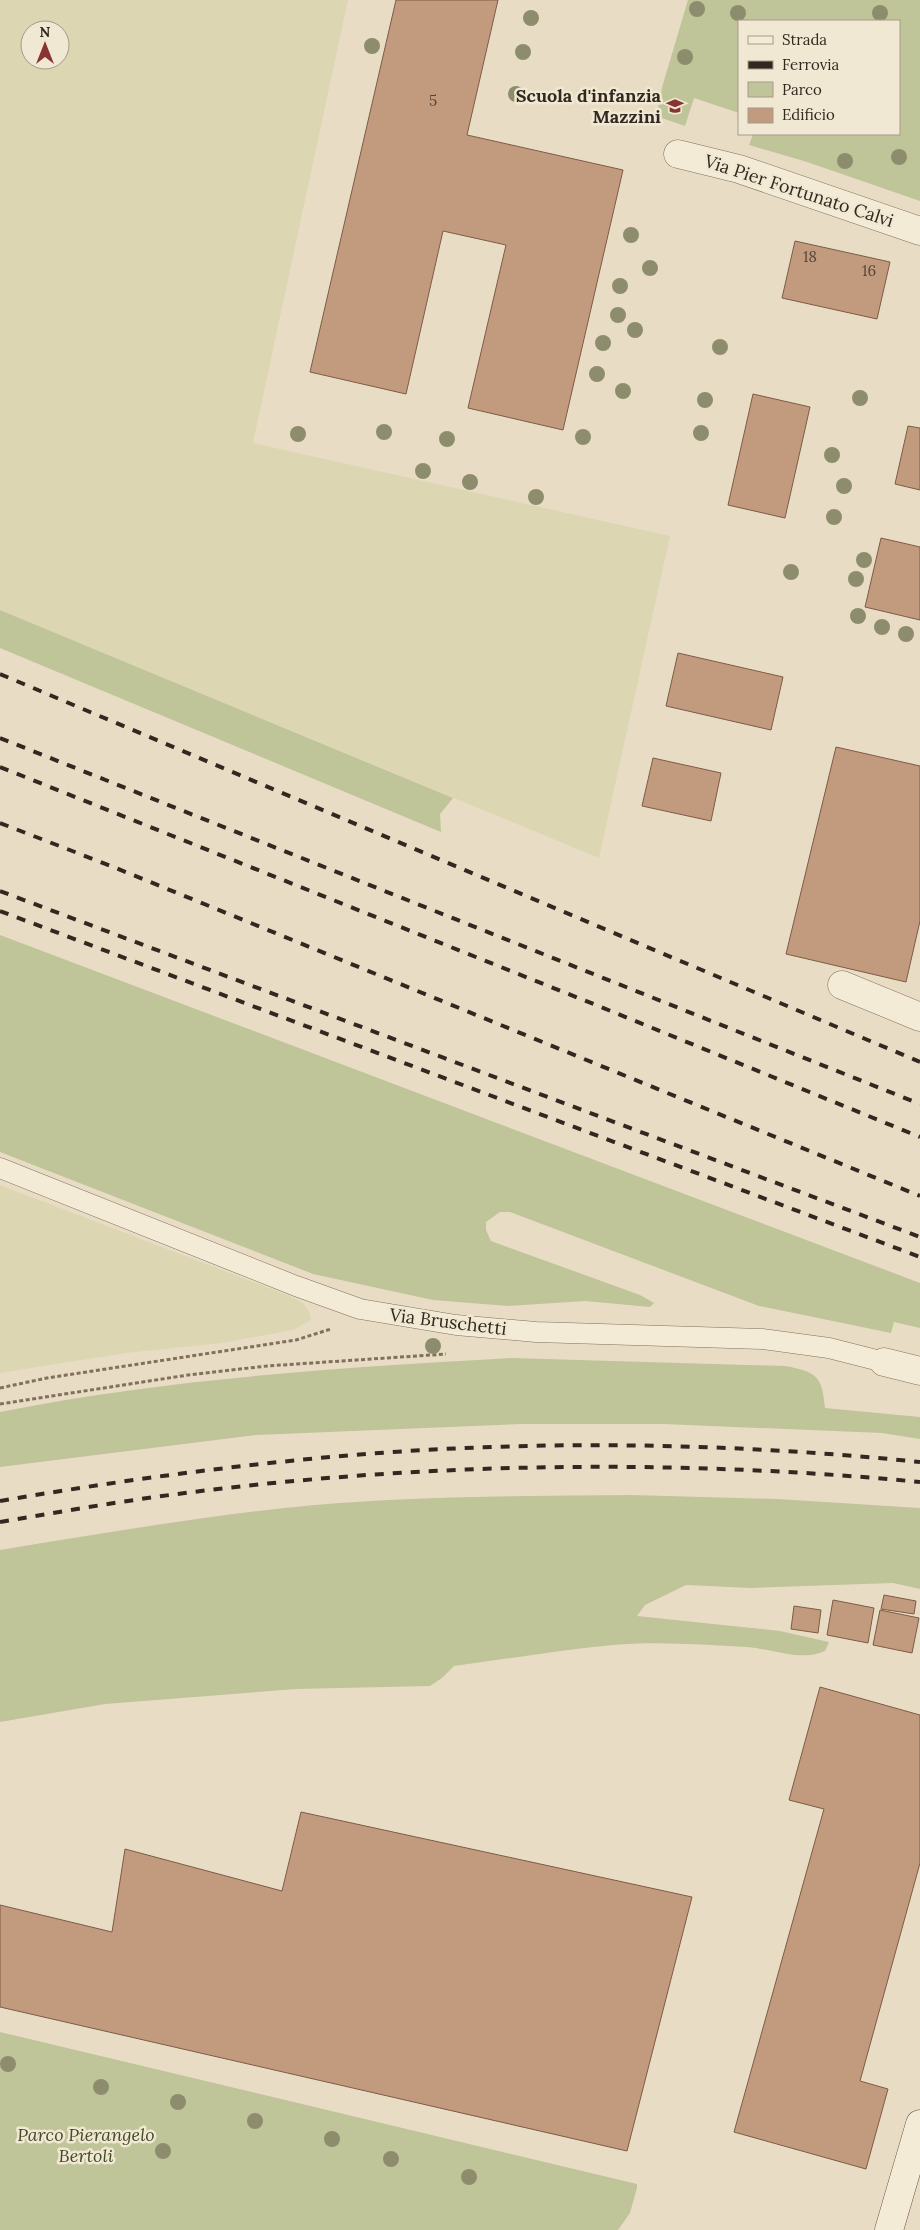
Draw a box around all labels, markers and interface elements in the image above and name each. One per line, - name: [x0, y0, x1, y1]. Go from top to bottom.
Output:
- north arrow: [20, 20, 70, 70]
- legend: [738, 20, 900, 135]
- text: N: [40, 23, 51, 41]
- text: Strada: [782, 30, 827, 49]
- text: Ferrovia: [782, 55, 840, 74]
- text: Parco: [782, 80, 822, 99]
- place label: Scuola d'infanzia Mazzini: [516, 84, 662, 128]
- house number: 5: [429, 91, 437, 110]
- school or university icon: Scuola d'infanzia Mazzini: [665, 96, 685, 116]
- text: Edificio: [782, 105, 835, 124]
- street label: Via Pier Fortunato Calvi: [701, 149, 897, 232]
- house number: 18: [803, 247, 817, 266]
- house number: 16: [862, 261, 876, 280]
- street label: Via Bruschetti: [387, 1303, 508, 1340]
- park label: Parco Pierangelo Bertoli: [17, 2123, 155, 2167]

